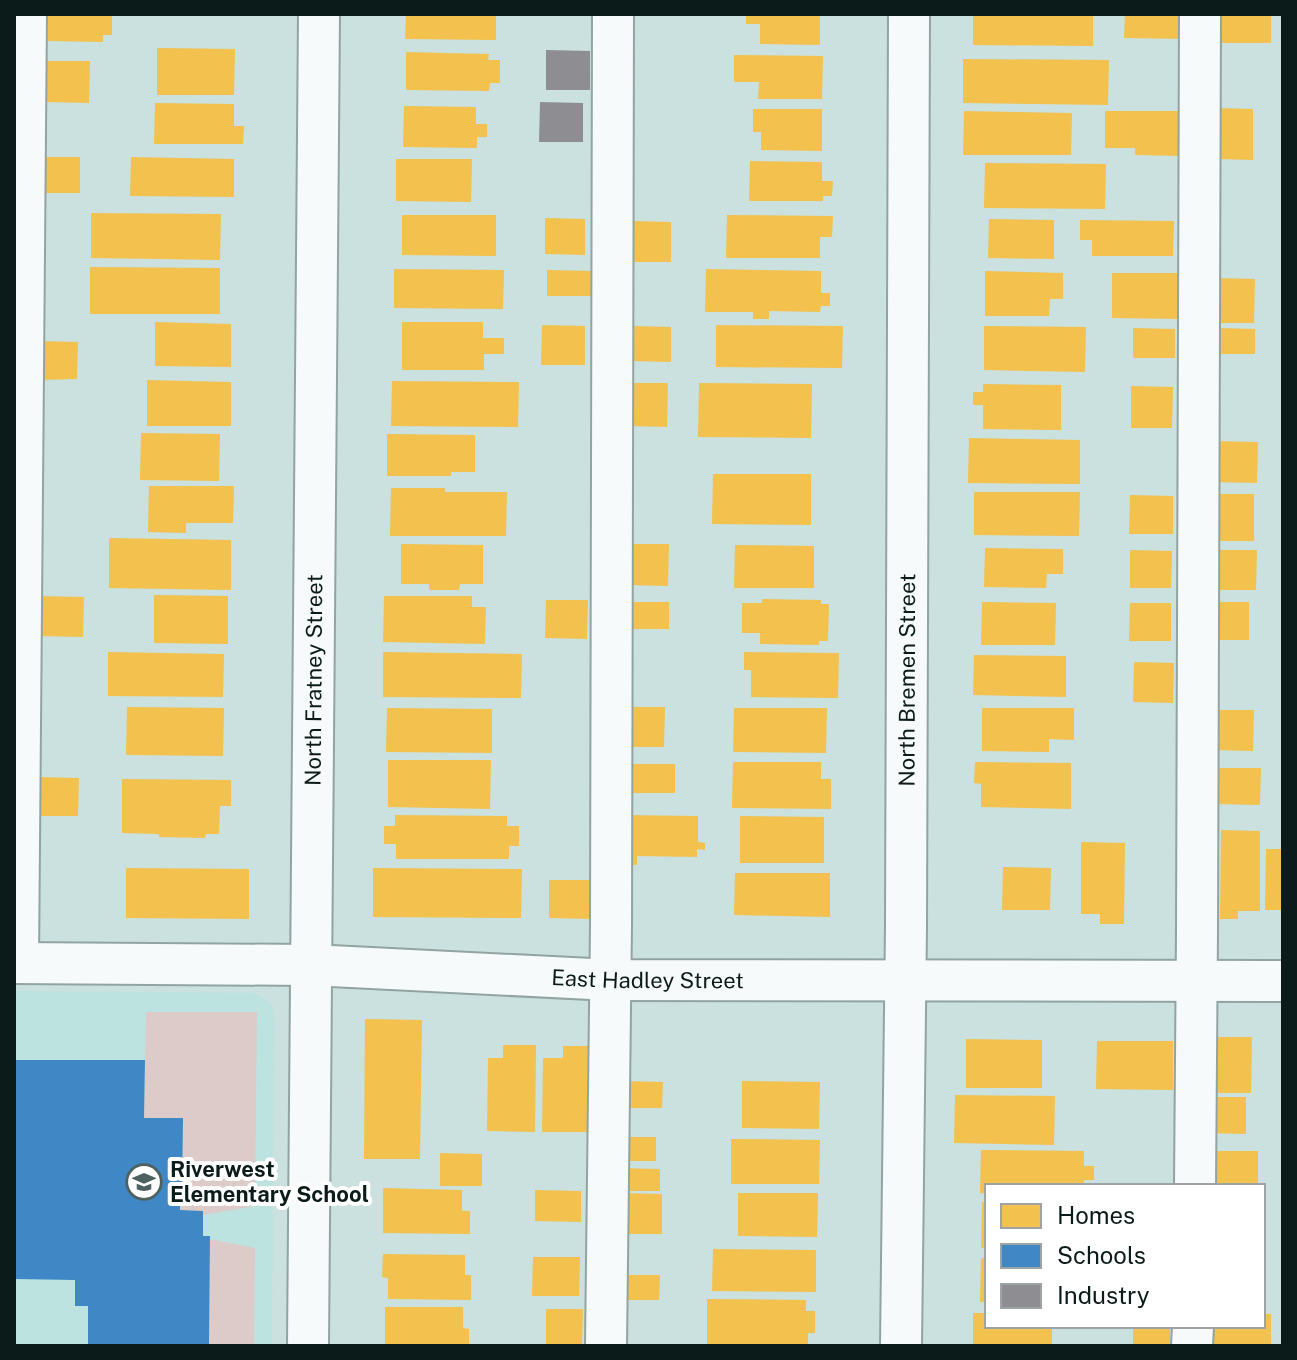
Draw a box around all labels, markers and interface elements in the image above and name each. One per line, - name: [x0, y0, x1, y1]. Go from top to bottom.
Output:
- street label: North Bremen Street: [893, 573, 920, 787]
- street label: North Fratney Street: [300, 574, 327, 786]
- street label: East Hadley Street: [551, 964, 744, 993]
- place label: Riverwest Elementary School: [170, 1156, 369, 1207]
- school or university icon: Riverwest Elementary School: [125, 1163, 163, 1201]
- legend: [985, 1184, 1265, 1328]
- text: Homes: [1057, 1201, 1135, 1229]
- text: Schools: [1057, 1241, 1146, 1269]
- text: Industry: [1057, 1281, 1150, 1309]

